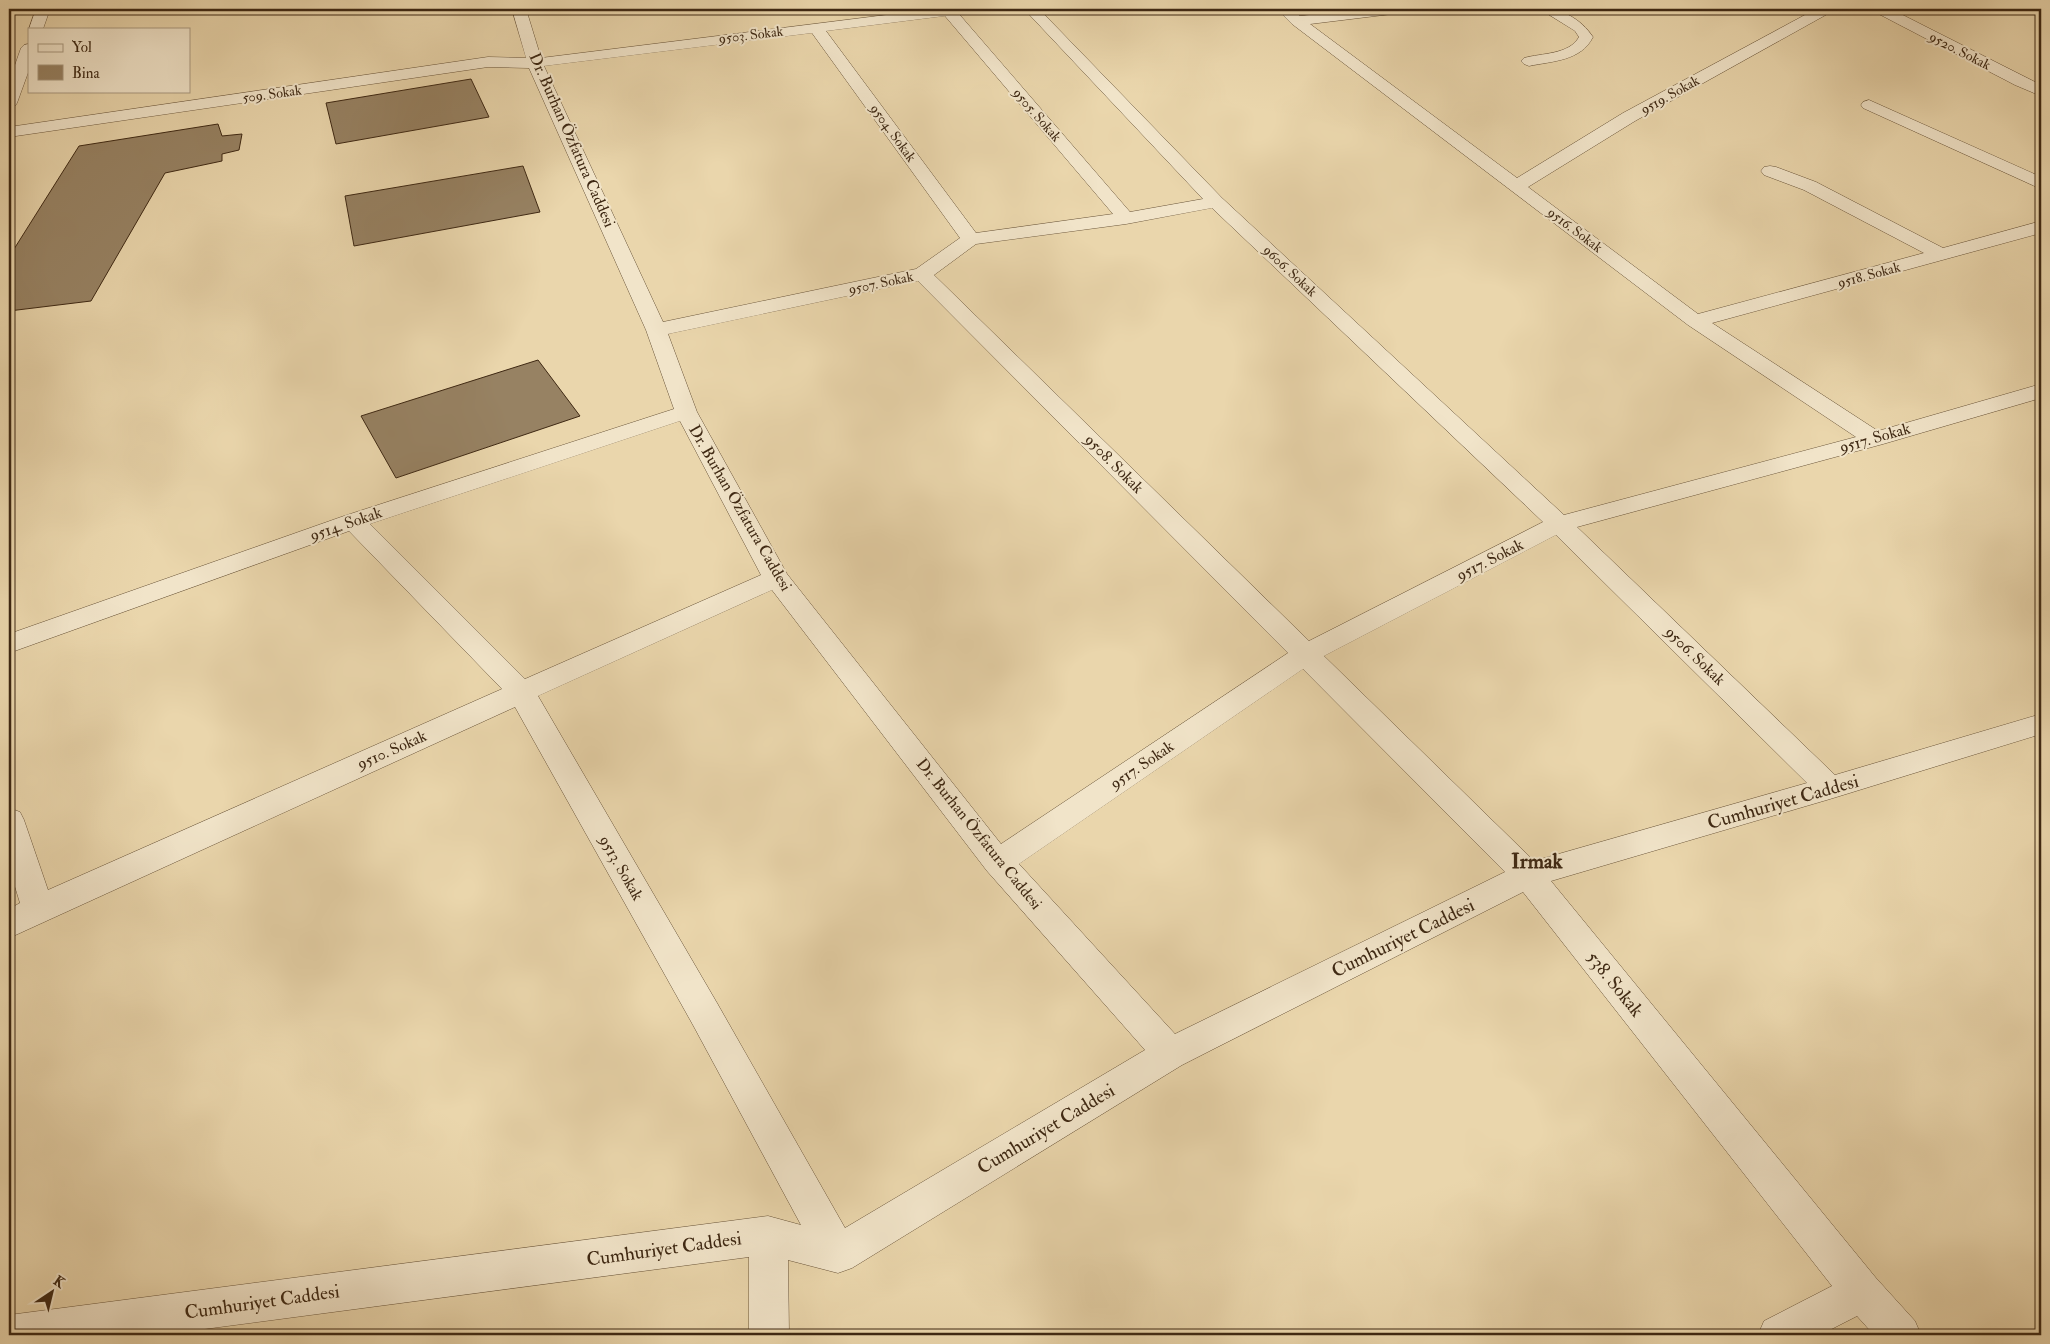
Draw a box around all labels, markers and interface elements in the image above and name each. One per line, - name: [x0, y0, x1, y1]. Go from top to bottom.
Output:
- street label: 9503. Sokak: [717, 23, 785, 48]
- legend: [28, 28, 190, 92]
- street label: 9520. Sokak: [1926, 28, 1994, 74]
- text: Yol: [72, 38, 92, 57]
- street label: Dr. Burhan Özfatura Caddesi: [524, 50, 620, 230]
- text: Bina: [72, 64, 100, 83]
- street label: 9519. Sokak: [1637, 72, 1703, 119]
- street label: 509. Sokak: [241, 81, 303, 107]
- street label: 9505. Sokak: [1008, 84, 1065, 146]
- street label: 9504. Sokak: [866, 100, 920, 165]
- street label: 9516. Sokak: [1543, 203, 1606, 256]
- street label: 9606. Sokak: [1259, 241, 1321, 300]
- street label: 9518. Sokak: [1835, 258, 1902, 292]
- street label: 9507. Sokak: [846, 268, 915, 298]
- street label: 9517. Sokak: [1836, 418, 1913, 458]
- street label: Dr. Burhan Özfatura Caddesi: [684, 421, 796, 595]
- street label: 9508. Sokak: [1080, 430, 1148, 498]
- street label: 9514. Sokak: [306, 502, 385, 546]
- street label: 9517. Sokak: [1452, 534, 1527, 586]
- street label: 9506. Sokak: [1660, 622, 1730, 690]
- street label: 9510. Sokak: [353, 726, 430, 775]
- street label: 9517. Sokak: [1105, 736, 1178, 794]
- street label: Dr. Burhan Özfatura Caddesi: [912, 754, 1046, 914]
- street label: Cumhuriyet Caddesi: [1705, 769, 1861, 835]
- street label: 9513. Sokak: [594, 831, 648, 904]
- district label: Irmak: [1511, 848, 1564, 875]
- street label: Cumhuriyet Caddesi: [1328, 893, 1478, 983]
- street label: 538. Sokak: [1581, 946, 1649, 1022]
- street label: Cumhuriyet Caddesi: [973, 1078, 1119, 1180]
- street label: Cumhuriyet Caddesi: [585, 1226, 743, 1272]
- north arrow: [28, 1266, 78, 1316]
- text: K: [50, 1272, 69, 1292]
- street label: Cumhuriyet Caddesi: [183, 1279, 341, 1325]

